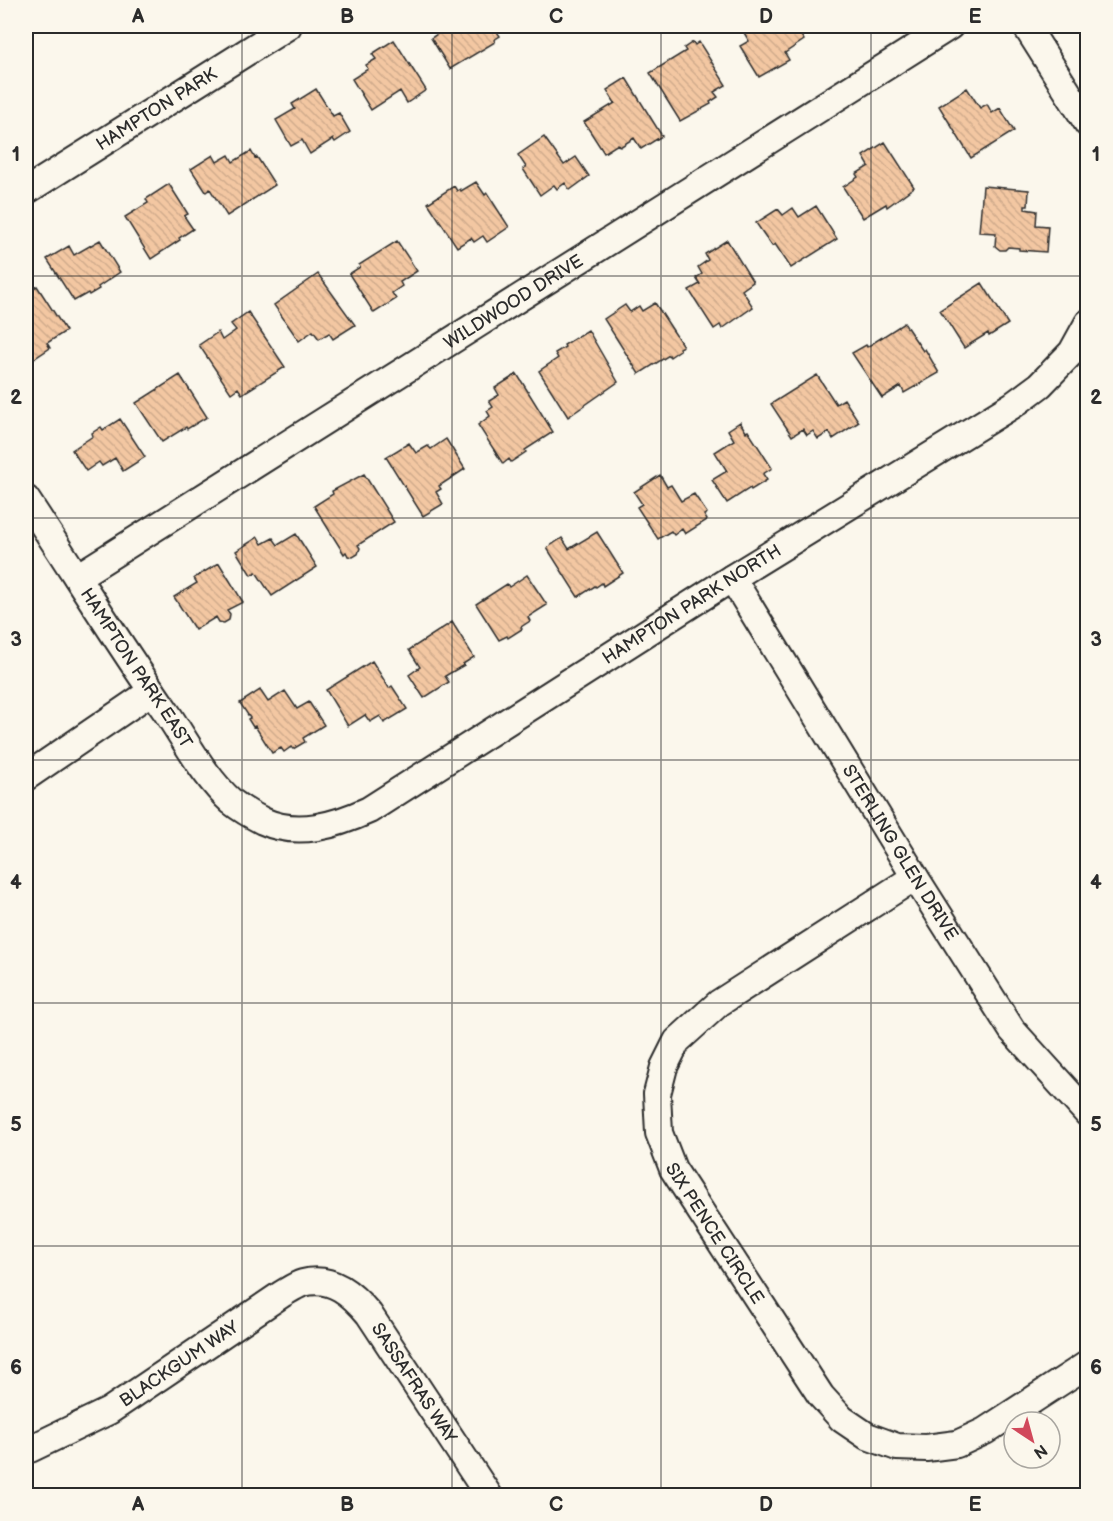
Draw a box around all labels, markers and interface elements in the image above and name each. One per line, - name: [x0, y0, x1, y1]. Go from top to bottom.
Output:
- text: A: [131, 5, 145, 29]
- text: B: [340, 5, 354, 29]
- text: C: [549, 5, 563, 29]
- text: D: [759, 5, 773, 29]
- text: E: [969, 5, 982, 29]
- street label: HAMPTON PARK: [92, 63, 221, 155]
- text: 1: [12, 143, 20, 167]
- text: 1: [1092, 143, 1100, 167]
- street label: WILDWOOD DRIVE: [440, 250, 587, 353]
- text: 2: [10, 386, 22, 410]
- text: 2: [1090, 386, 1102, 410]
- street label: HAMPTON PARK NORTH: [598, 540, 785, 669]
- street label: HAMPTON PARK EAST: [76, 584, 197, 752]
- text: 3: [10, 628, 22, 652]
- text: 3: [1090, 628, 1102, 652]
- street label: STERLING GLEN DRIVE: [838, 761, 963, 944]
- text: 4: [10, 871, 22, 895]
- text: 4: [1090, 871, 1102, 895]
- text: 5: [10, 1113, 22, 1137]
- text: 5: [1090, 1113, 1102, 1137]
- street label: SIX PENCE CIRCLE: [661, 1159, 769, 1308]
- street label: BLACKGUM WAY: [116, 1316, 243, 1411]
- street label: SASSAFRAS WAY: [367, 1319, 462, 1447]
- text: 6: [10, 1356, 22, 1380]
- text: 6: [1090, 1356, 1102, 1380]
- north arrow: [1002, 1410, 1062, 1470]
- text: N: [1029, 1440, 1050, 1462]
- text: A: [131, 1493, 145, 1517]
- text: B: [340, 1493, 354, 1517]
- text: C: [549, 1493, 563, 1517]
- text: D: [759, 1493, 773, 1517]
- text: E: [969, 1493, 982, 1517]

